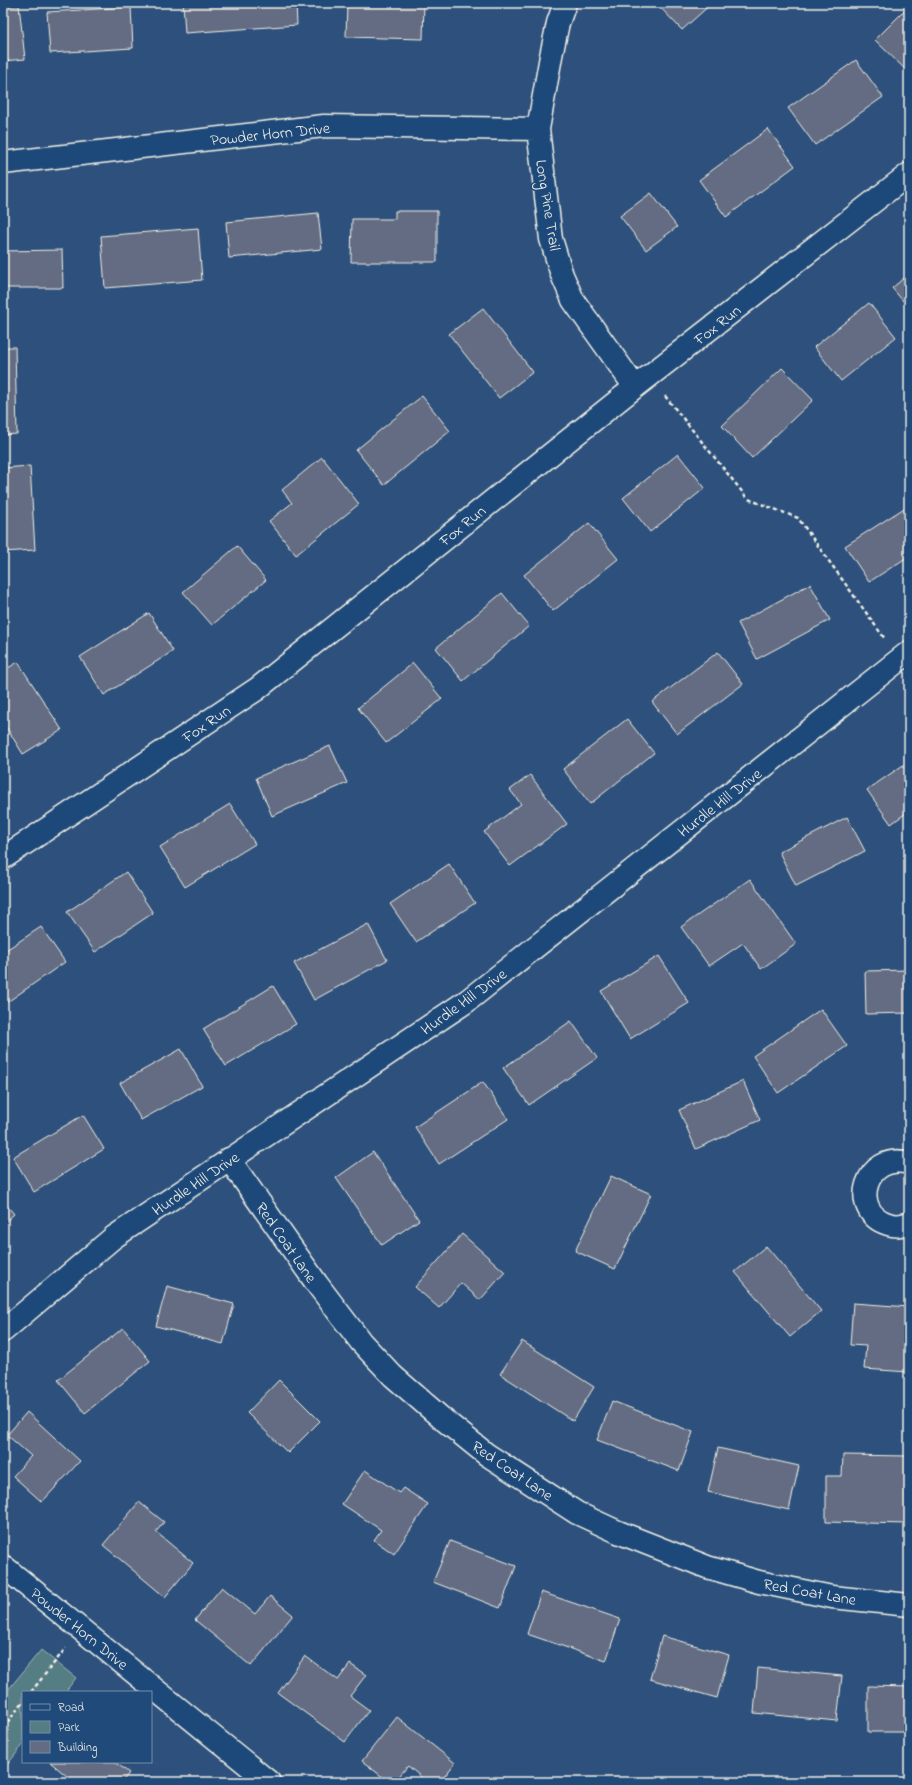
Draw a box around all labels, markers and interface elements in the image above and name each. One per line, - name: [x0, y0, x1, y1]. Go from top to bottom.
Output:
- street label: Powder Horn Drive: [209, 117, 332, 153]
- street label: Long Pine Trail: [528, 158, 566, 253]
- street label: Fox Run: [689, 299, 747, 352]
- street label: Fox Run: [434, 500, 492, 554]
- street label: Fox Run: [177, 699, 236, 750]
- street label: Hurdle Hill Drive: [673, 762, 768, 844]
- street label: Hurdle Hill Drive: [416, 963, 513, 1042]
- street label: Hurdle Hill Drive: [147, 1146, 245, 1223]
- street label: Red Coat Lane: [249, 1198, 323, 1289]
- street label: Red Coat Lane: [466, 1435, 558, 1508]
- street label: Red Coat Lane: [761, 1573, 859, 1613]
- street label: Powder Horn Drive: [25, 1582, 134, 1677]
- legend: [22, 1691, 152, 1763]
- text: Road: [58, 1699, 84, 1717]
- text: Park: [58, 1719, 80, 1737]
- text: Building: [57, 1739, 97, 1758]

